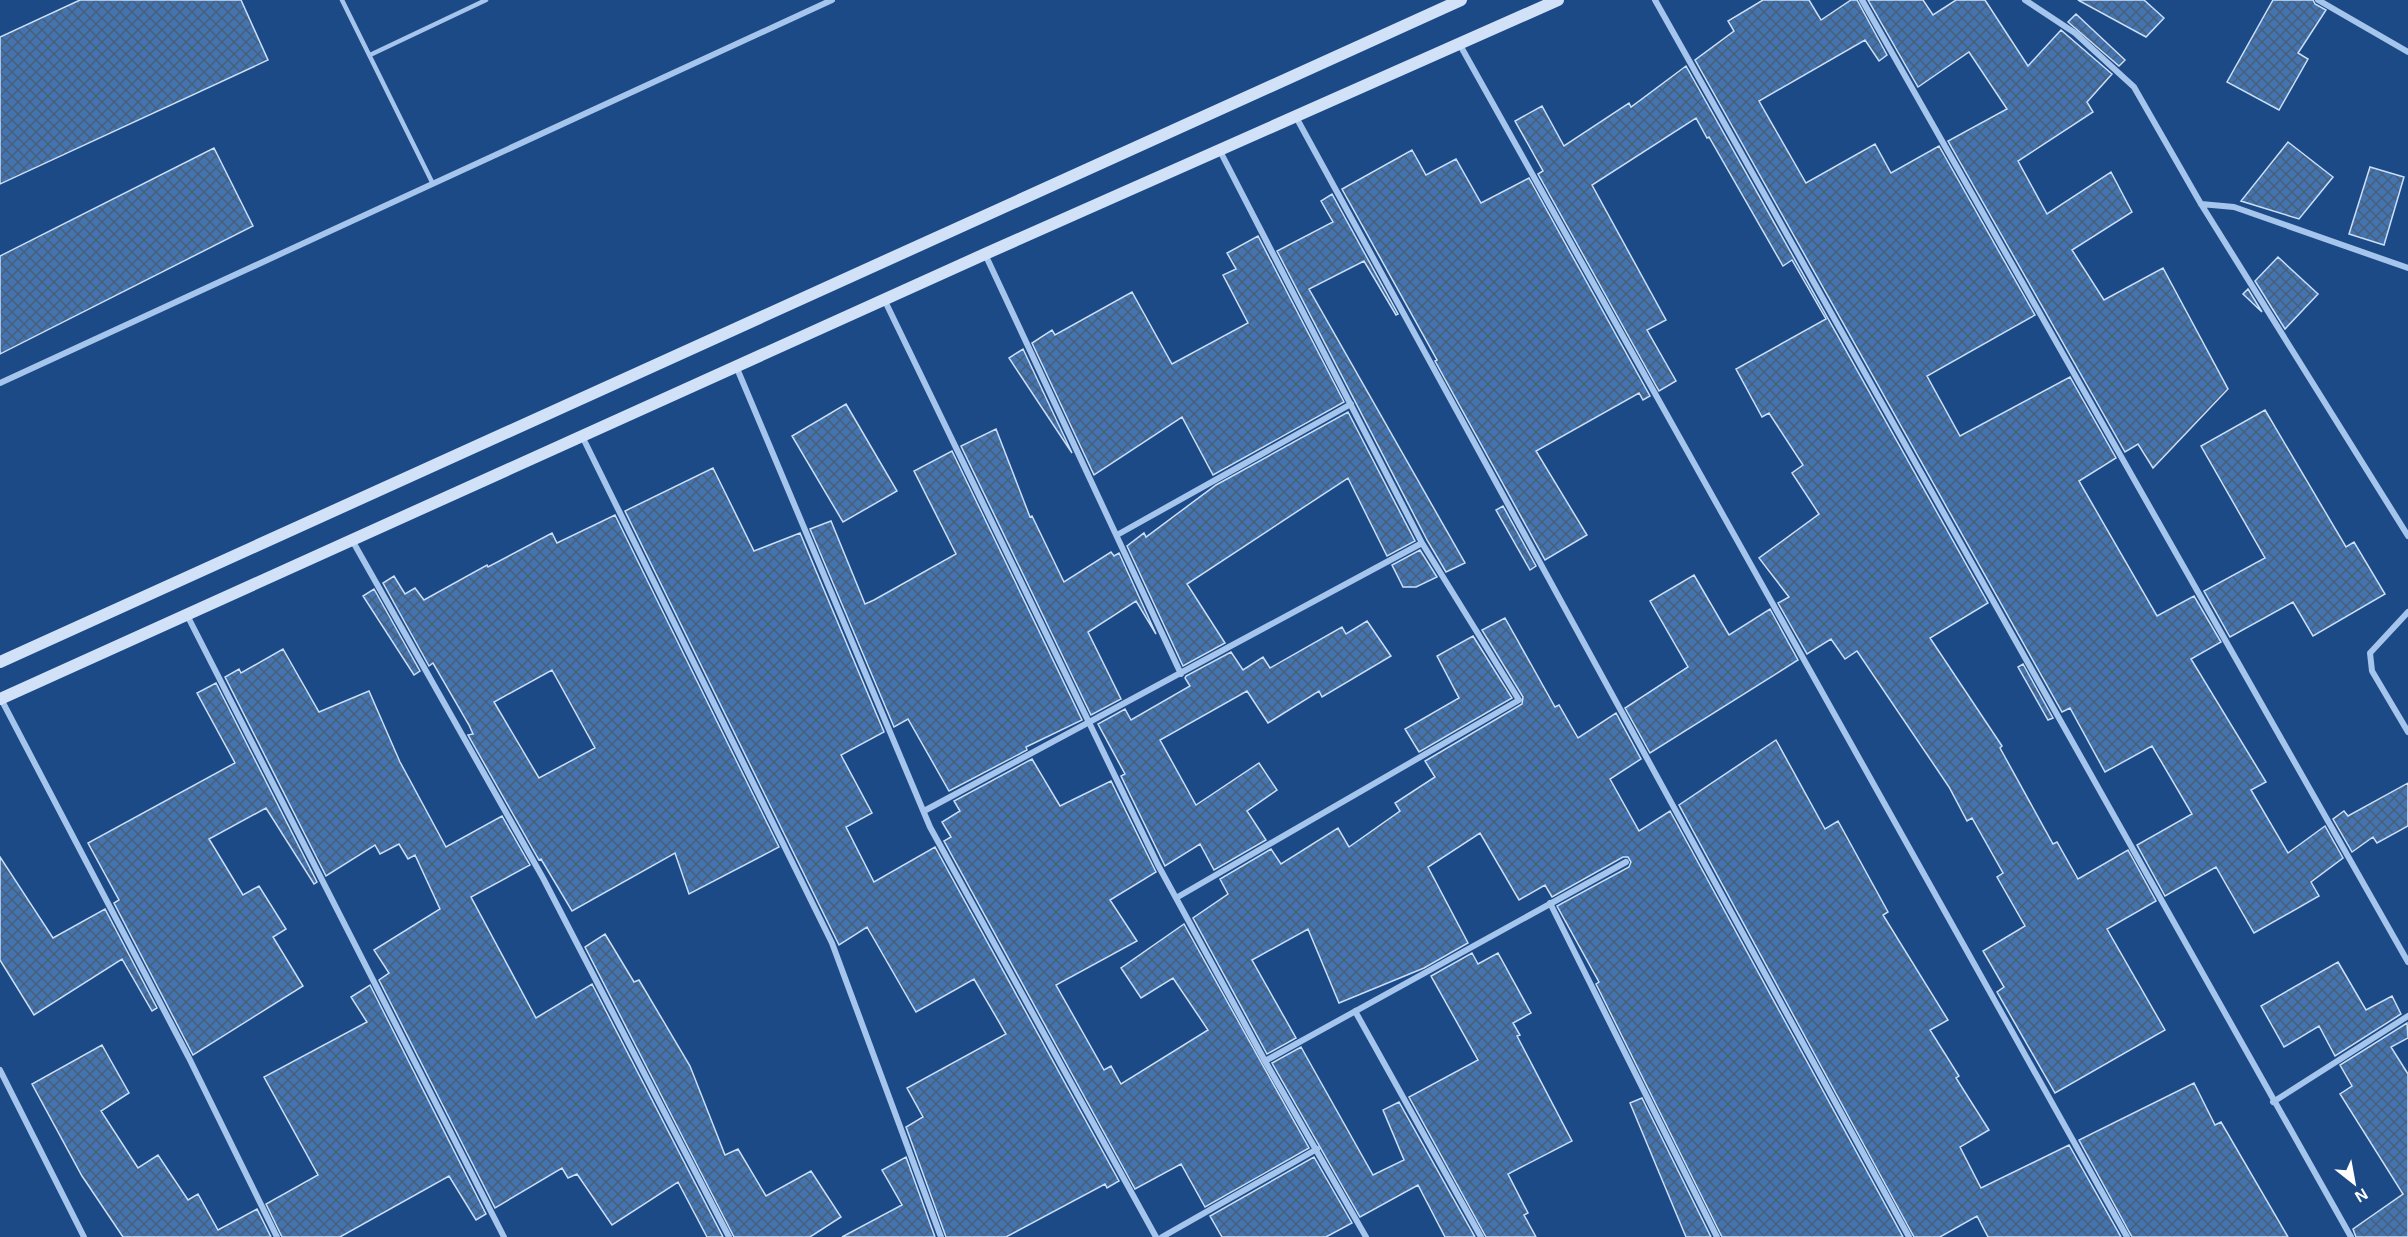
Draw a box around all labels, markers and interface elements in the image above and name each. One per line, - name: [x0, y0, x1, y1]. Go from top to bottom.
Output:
- north arrow: [2324, 1153, 2384, 1213]
- text: N: [2352, 1185, 2371, 1206]

